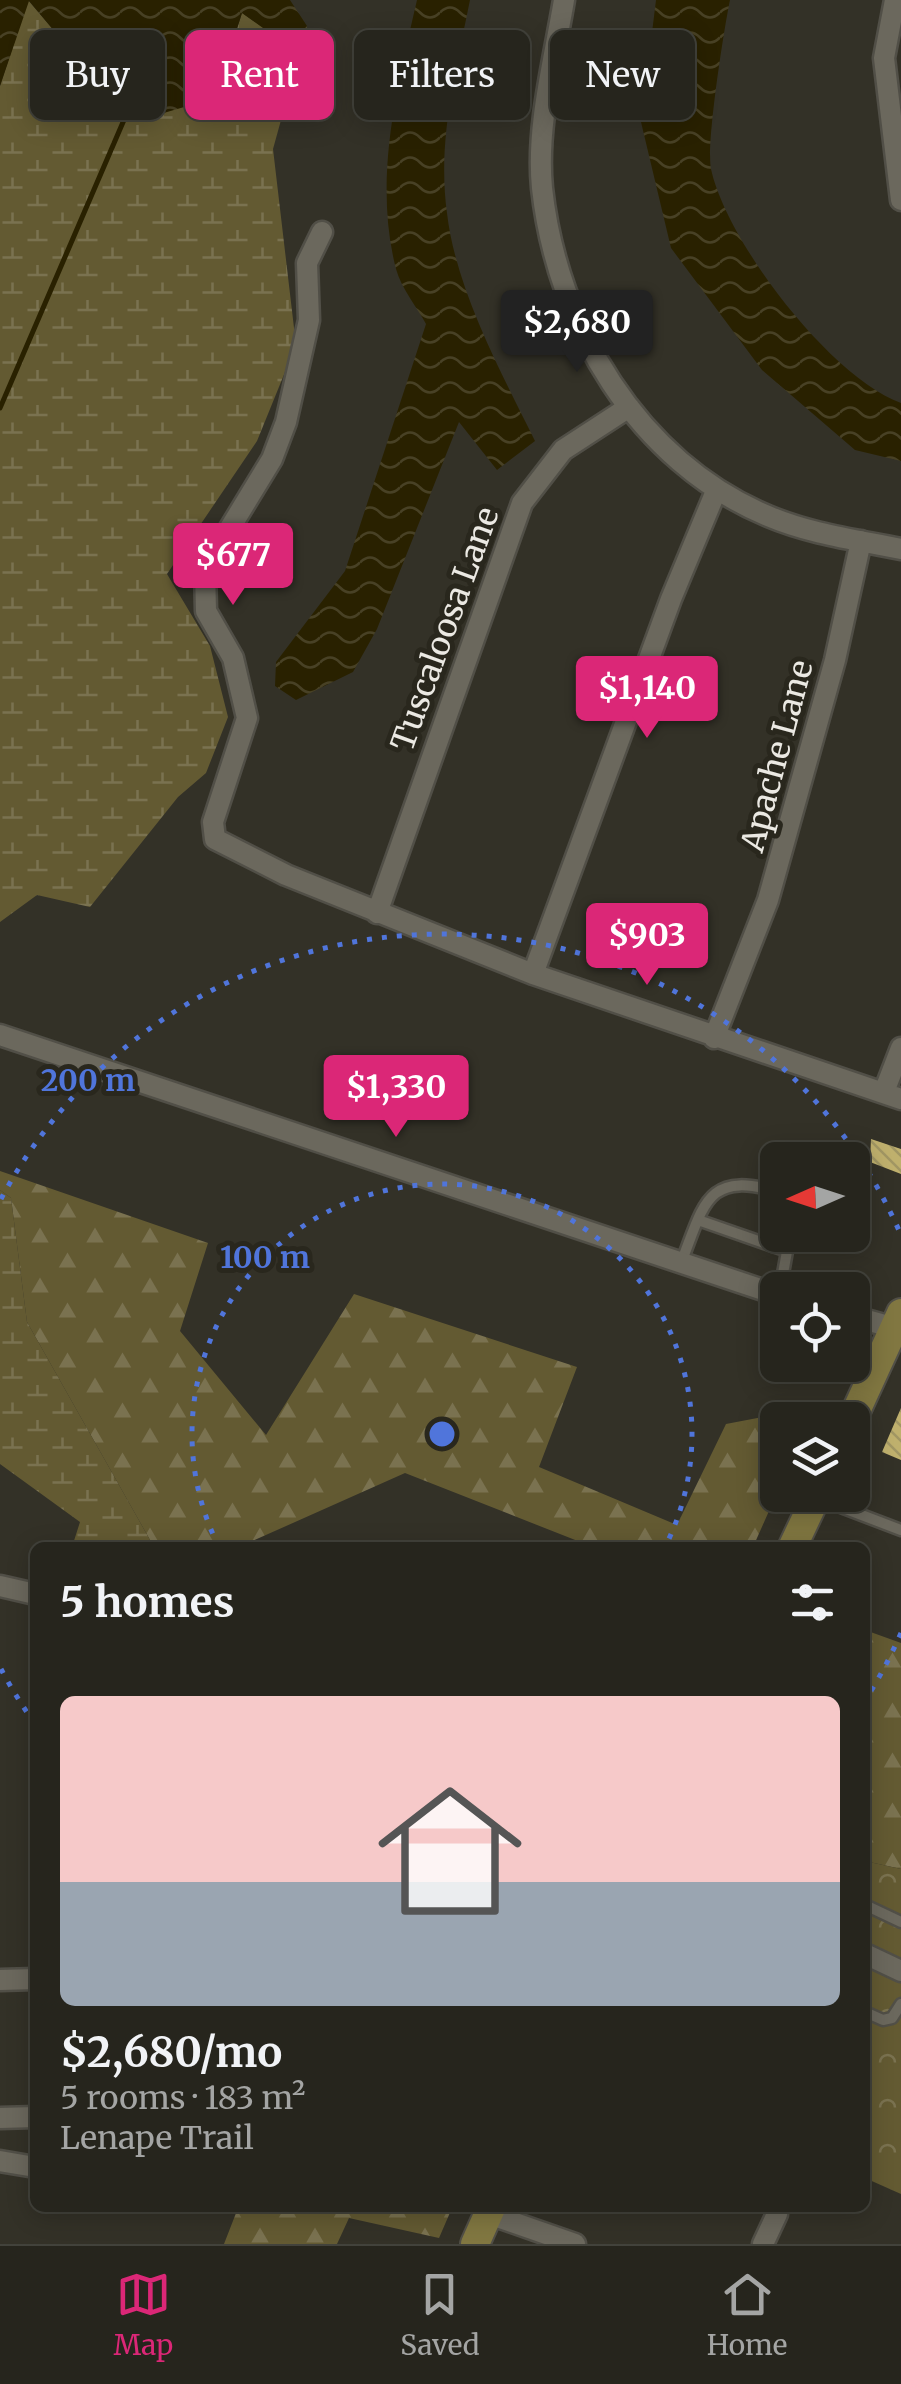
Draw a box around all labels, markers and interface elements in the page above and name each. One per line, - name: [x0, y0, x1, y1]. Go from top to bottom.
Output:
- chip: Buy: [30, 30, 165, 120]
- chip: Rent: [185, 30, 334, 120]
- chip: Filters: [354, 30, 530, 120]
- chip: New: [550, 30, 695, 120]
- pin: $2,680: [496, 290, 658, 375]
- text: $2,680: [523, 302, 631, 342]
- street label: Tuscaloosa Lane: [382, 502, 508, 756]
- pin: $677: [174, 523, 292, 608]
- text: $677: [195, 535, 271, 575]
- pin: $1,140: [566, 656, 728, 741]
- street label: Apache Lane: [732, 656, 822, 857]
- text: $1,140: [598, 668, 696, 708]
- pin: $903: [588, 903, 706, 988]
- text: $903: [608, 915, 686, 955]
- pin: $1,330: [315, 1055, 477, 1140]
- text: 200 m: [41, 1061, 135, 1099]
- text: $1,330: [346, 1067, 446, 1107]
- north arrow: [760, 1142, 870, 1252]
- map controls: [760, 1142, 870, 1512]
- text: 100 m: [220, 1238, 310, 1276]
- button: locate: [760, 1272, 870, 1382]
- button: layers: [760, 1402, 870, 1512]
- centre of rings: [424, 1416, 460, 1452]
- icon: filters: [785, 1575, 840, 1630]
- text: 5 homes: [60, 1576, 234, 1628]
- icon: home: [360, 1761, 540, 1941]
- text: $2,680/mo: [60, 2026, 282, 2078]
- text: 5 rooms · 183 m²: [60, 2078, 306, 2118]
- text: Lenape Trail: [60, 2118, 254, 2158]
- tab: Map: [114, 2267, 173, 2363]
- tab: Saved: [400, 2267, 480, 2363]
- tab: Home: [707, 2267, 787, 2363]

